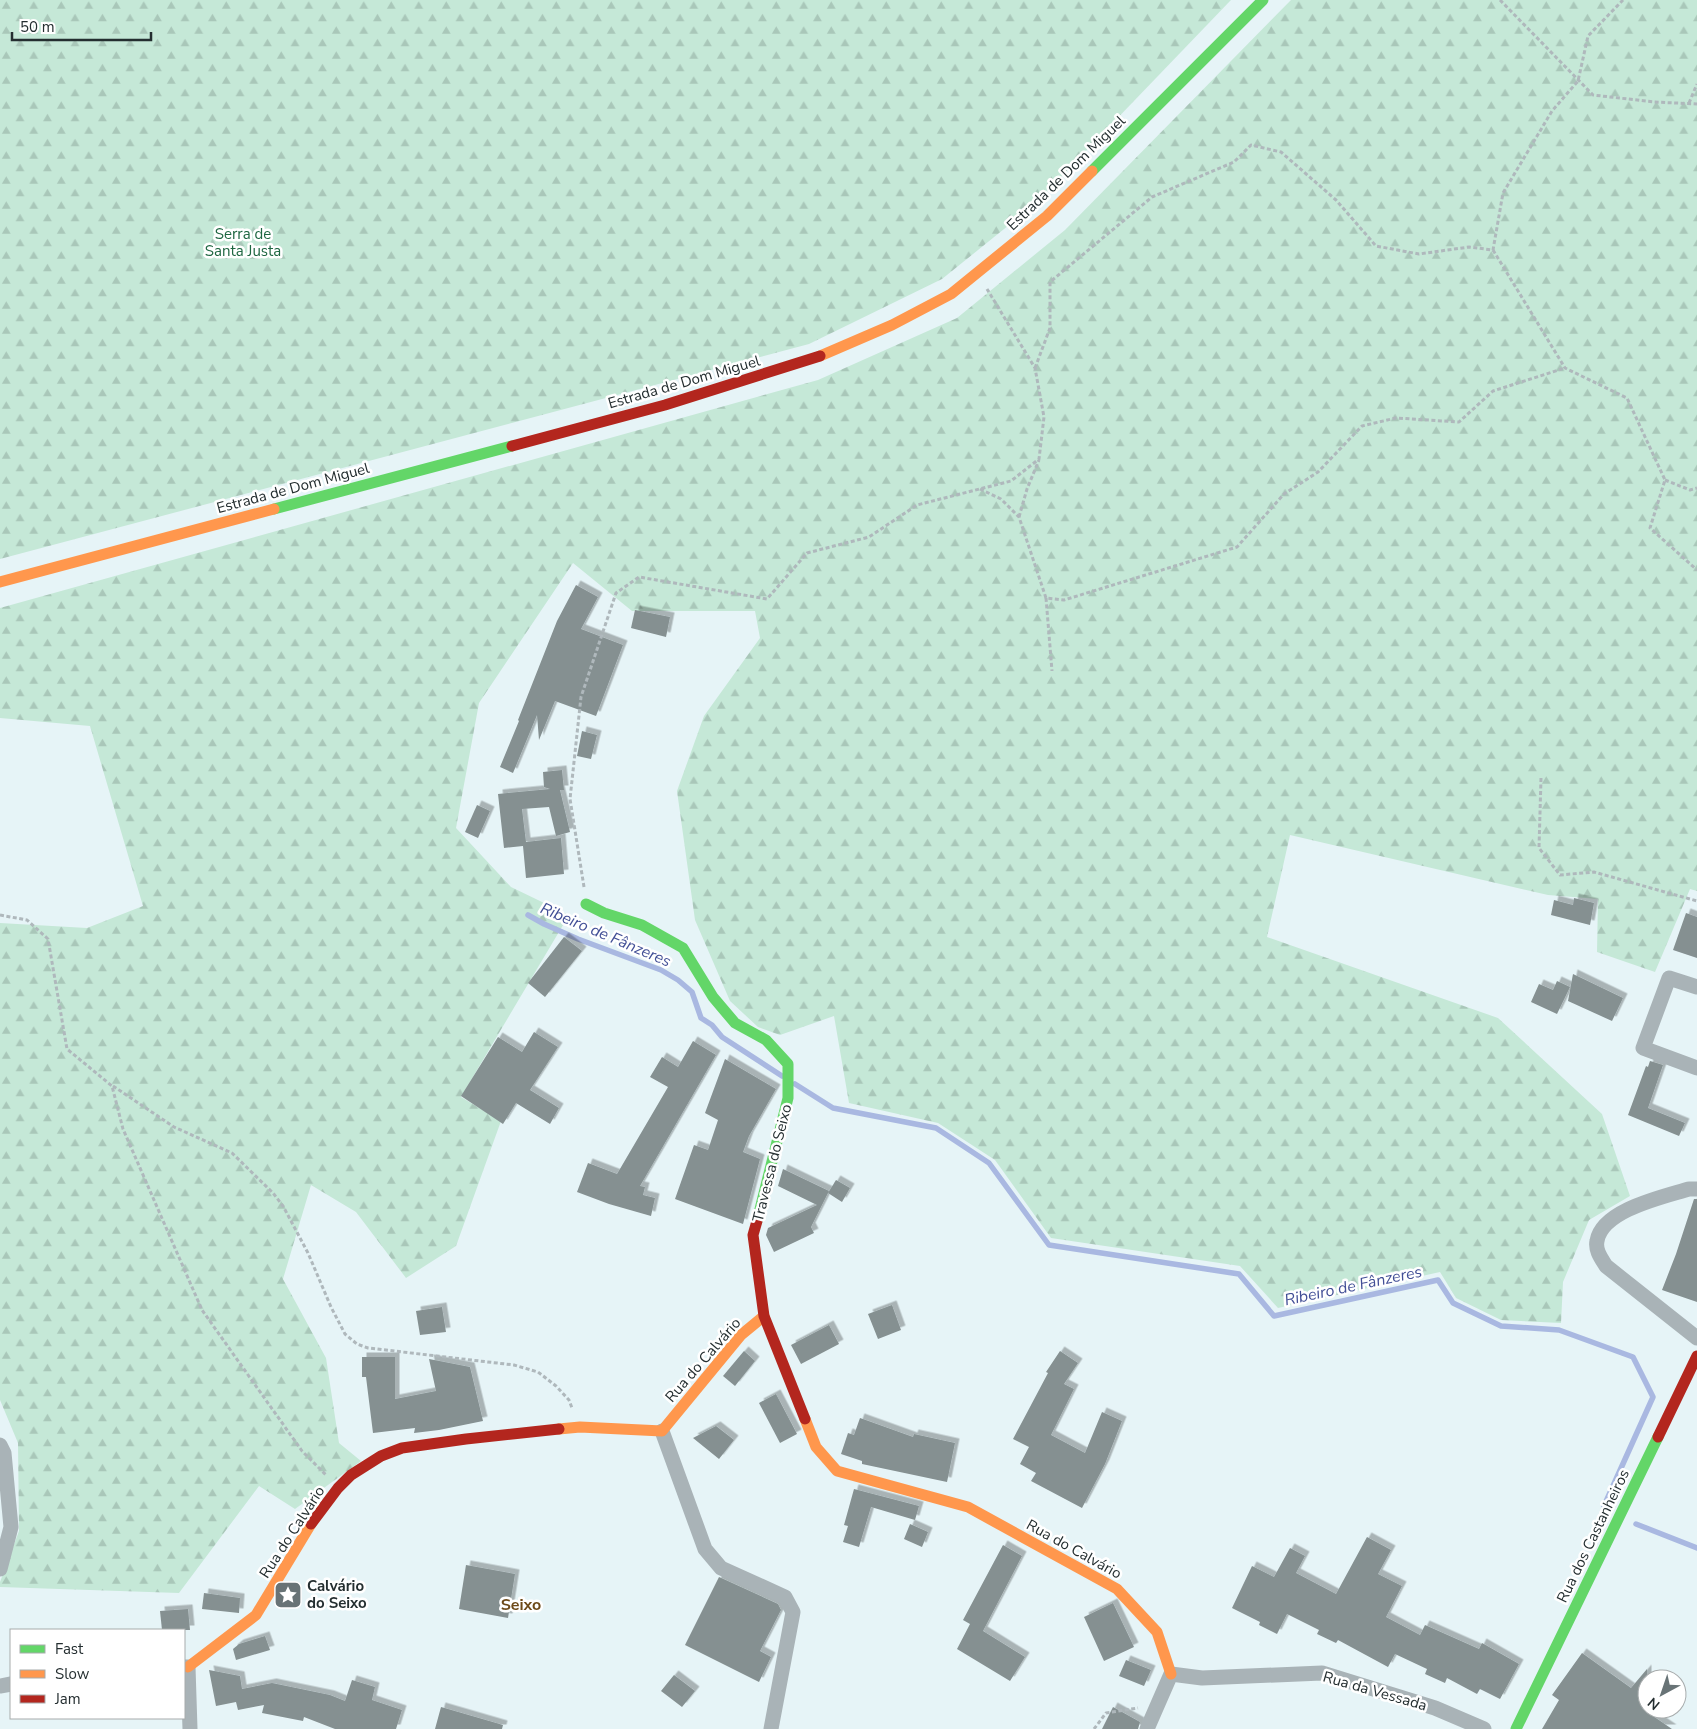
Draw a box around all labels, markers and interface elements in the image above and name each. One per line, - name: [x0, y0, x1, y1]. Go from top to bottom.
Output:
- scale bar: [12, 10, 151, 42]
- text: 50 m: [20, 17, 55, 37]
- street label: Estrada de Dom Miguel: [1002, 111, 1130, 235]
- park label: Serra de Santa Justa: [205, 224, 281, 261]
- street label: Estrada de Dom Miguel: [606, 351, 763, 413]
- street label: Estrada de Dom Miguel: [214, 458, 372, 518]
- water label: Ribeiro de Fânzeres: [537, 897, 675, 973]
- street label: Travessa do Seixo: [748, 1102, 796, 1224]
- water label: Ribeiro de Fânzeres: [1282, 1261, 1424, 1311]
- street label: Rua do Calvário: [661, 1313, 745, 1407]
- street label: Rua dos Castanheiros: [1552, 1466, 1634, 1606]
- street label: Rua do Calvário: [255, 1482, 329, 1582]
- street label: Rua do Calvário: [1023, 1515, 1125, 1583]
- place label: Calvário do Seixo: [307, 1576, 367, 1613]
- place icon: Calvário do Seixo: [273, 1580, 303, 1610]
- district label: Seixo: [501, 1594, 541, 1616]
- legend: [10, 1629, 185, 1719]
- text: Fast: [55, 1639, 84, 1659]
- text: Slow: [55, 1664, 90, 1684]
- street label: Rua da Vessada: [1321, 1667, 1429, 1715]
- north arrow: [1637, 1669, 1687, 1719]
- text: Jam: [54, 1689, 81, 1709]
- text: N: [1644, 1693, 1664, 1714]

